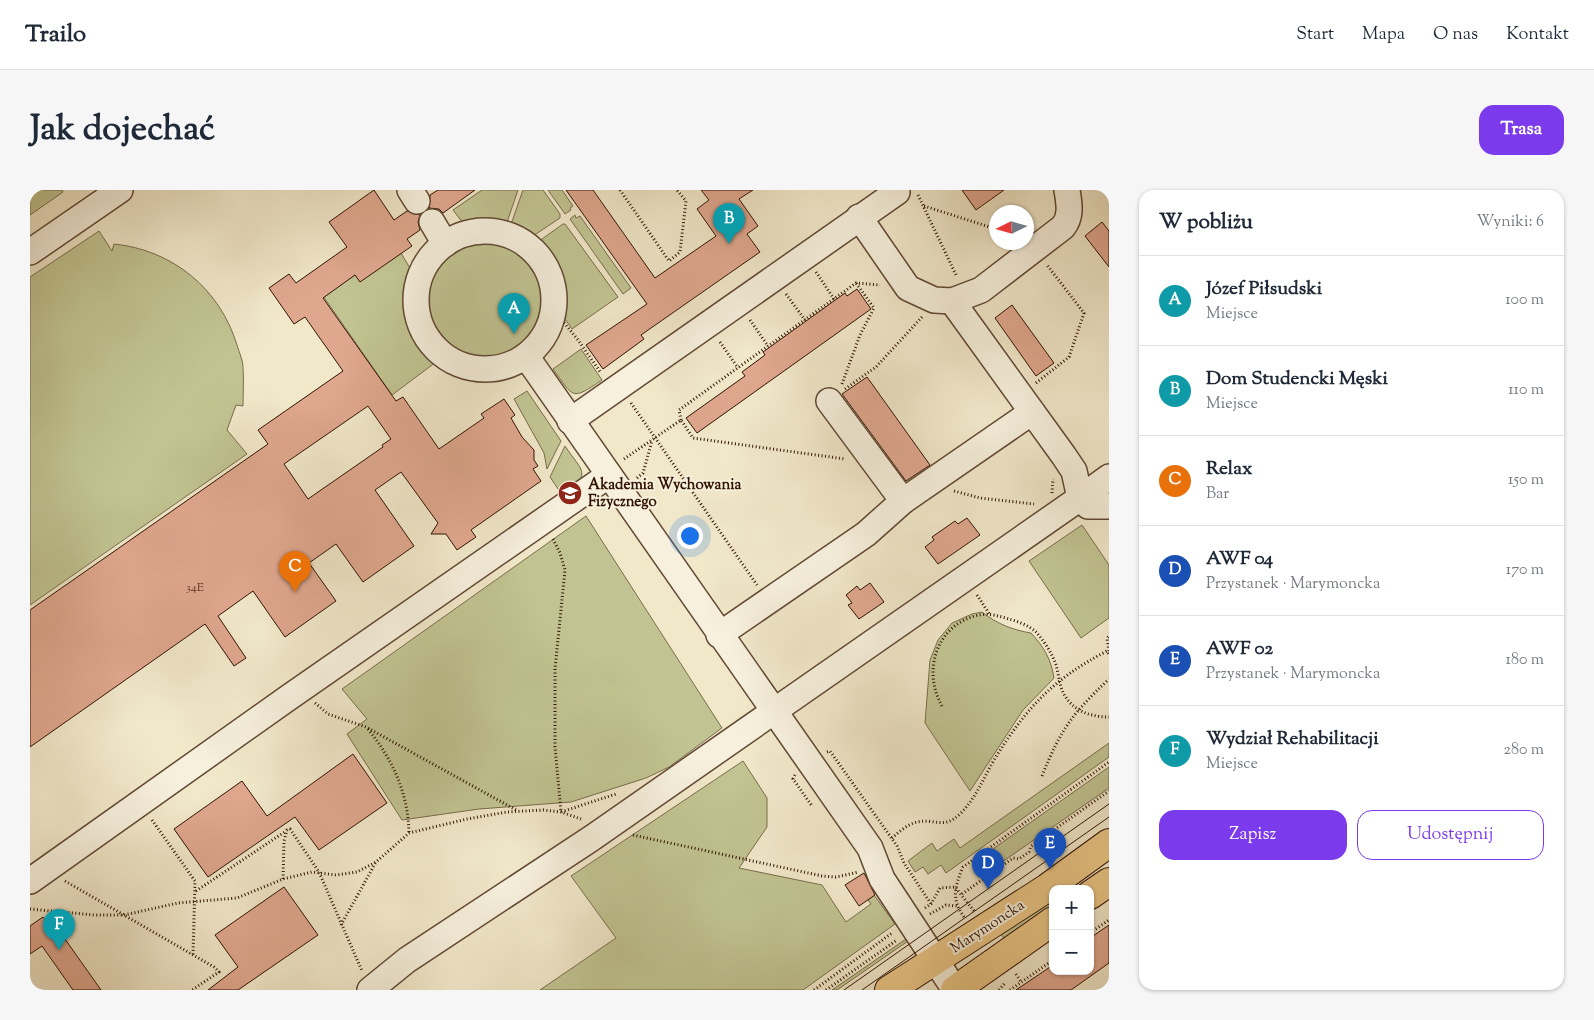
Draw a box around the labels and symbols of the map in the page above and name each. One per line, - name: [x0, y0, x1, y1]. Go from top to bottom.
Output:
- pin: B: [713, 203, 745, 244]
- north arrow: [989, 205, 1034, 250]
- pin: A: [498, 293, 530, 334]
- place label: Akademia Wychowania Fizycznego: [588, 475, 742, 513]
- school or university icon: Akademia Wychowania Fizycznego: [557, 480, 583, 506]
- your location: [677, 523, 703, 549]
- pin: C: [279, 551, 311, 592]
- house number: 34E: [186, 579, 205, 597]
- pin: E: [1034, 828, 1066, 869]
- pin: D: [972, 848, 1004, 889]
- street label: Marymoncka: [947, 895, 1029, 959]
- pin: F: [43, 909, 75, 950]

